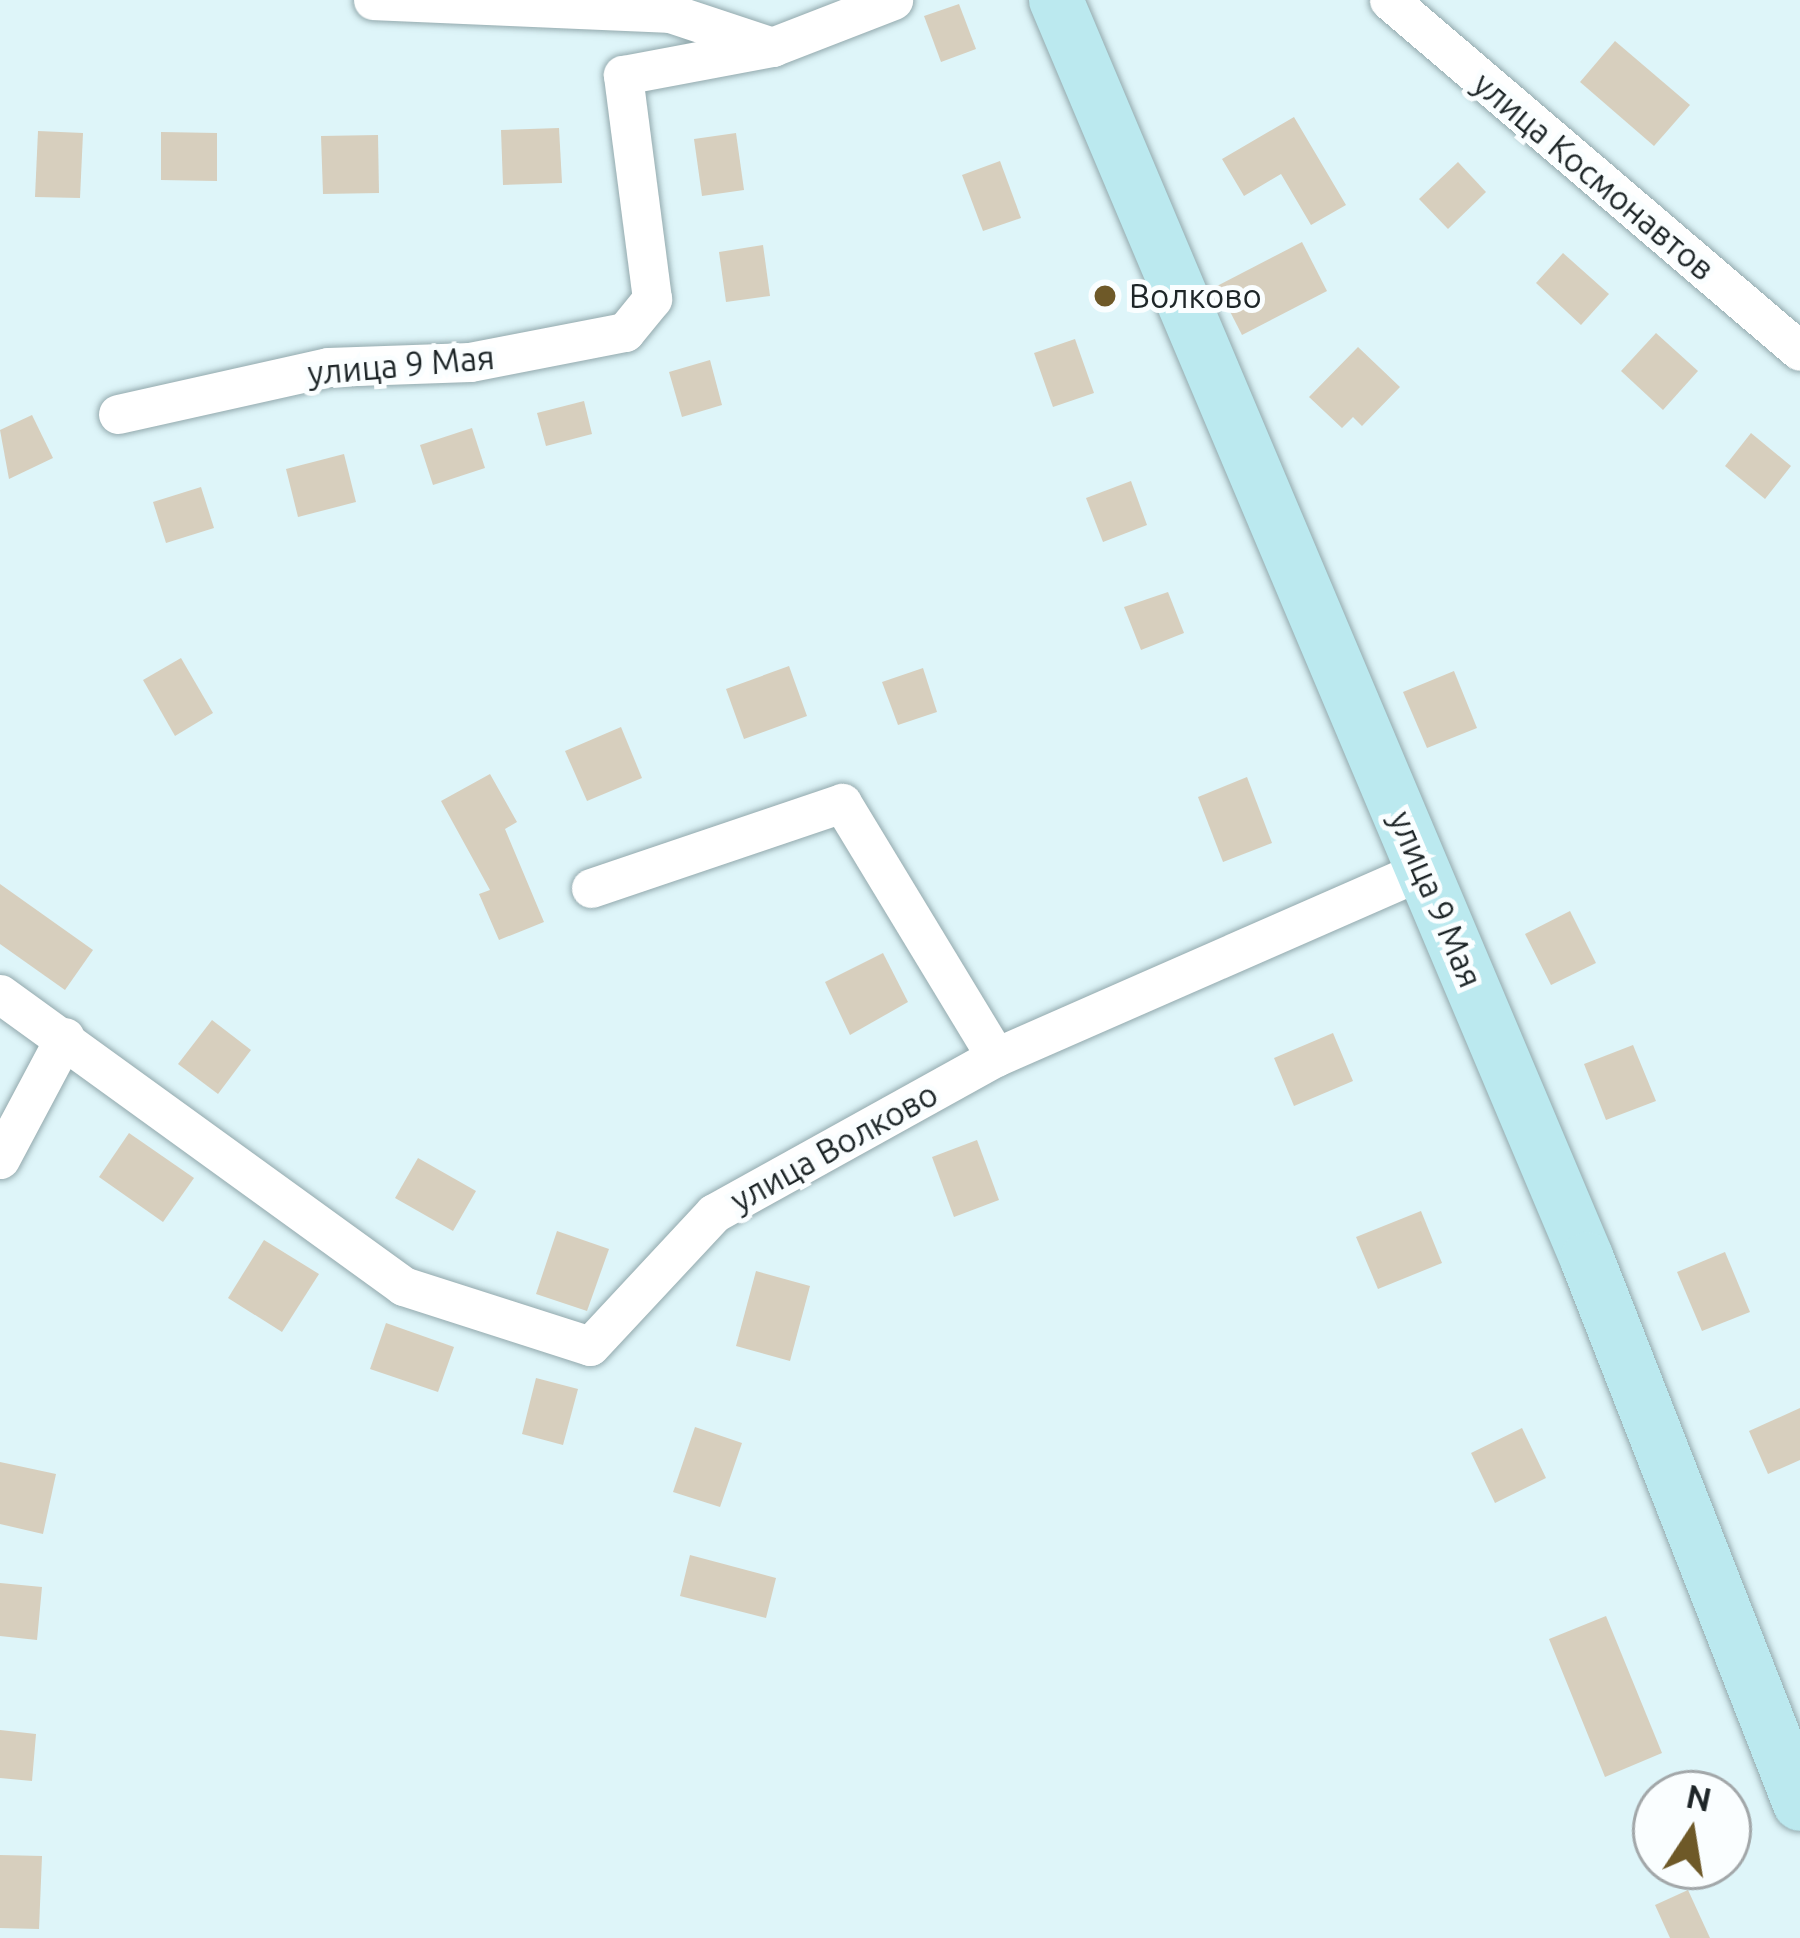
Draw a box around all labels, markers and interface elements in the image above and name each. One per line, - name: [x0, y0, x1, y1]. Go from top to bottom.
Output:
- street label: улица Космонавтов: [1466, 64, 1722, 288]
- place label: Волково: [1129, 276, 1262, 316]
- marker: Волково: [1092, 283, 1118, 309]
- street label: улица 9 Мая: [306, 337, 496, 393]
- street label: улица 9 Мая: [1381, 805, 1491, 993]
- street label: улица Волково: [724, 1074, 944, 1220]
- north arrow: [1632, 1770, 1752, 1890]
- text: N: [1683, 1777, 1715, 1818]

